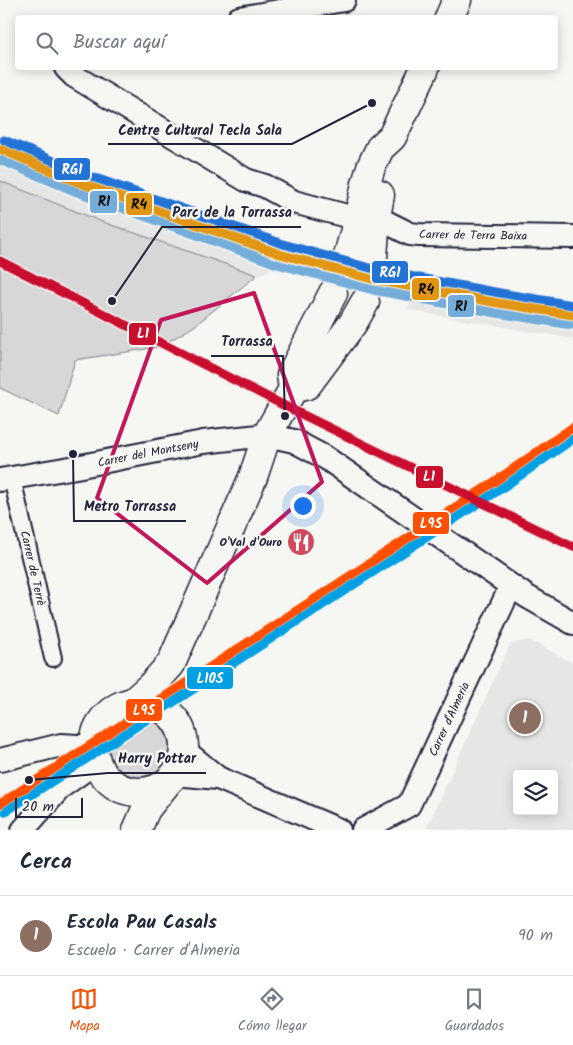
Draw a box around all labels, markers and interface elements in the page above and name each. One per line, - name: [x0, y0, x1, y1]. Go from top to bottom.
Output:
- search box: [15, 15, 558, 70]
- text: Buscar aquí: [73, 28, 165, 58]
- icon: search: [33, 29, 61, 57]
- callout: Centre Cultural Tecla Sala: [108, 115, 292, 144]
- text: Centre Cultural Tecla Sala: [118, 120, 282, 142]
- line badge: RG1: [53, 157, 91, 181]
- text: RG1: [62, 159, 83, 181]
- line badge: R1: [89, 190, 118, 214]
- text: R1: [98, 191, 111, 213]
- line badge: R4: [125, 192, 153, 216]
- text: R4: [131, 194, 147, 216]
- callout: Parc de la Torrassa: [162, 198, 301, 227]
- text: Parc de la Torrassa: [172, 202, 292, 224]
- street label: Carrer de Terra Baixa: [419, 225, 528, 246]
- line badge: RG1: [371, 260, 409, 284]
- text: RG1: [380, 262, 401, 284]
- line badge: R4: [411, 277, 440, 301]
- text: R4: [418, 279, 434, 301]
- line badge: R1: [447, 294, 475, 318]
- text: R1: [455, 296, 468, 318]
- line badge: L1: [128, 322, 157, 346]
- text: L1: [137, 323, 150, 345]
- callout: Torrassa: [211, 327, 283, 356]
- text: Torrassa: [221, 331, 273, 353]
- street label: Carrer del Montseny: [96, 434, 201, 473]
- line badge: L1: [415, 465, 444, 489]
- text: L1: [423, 466, 436, 488]
- callout: Metro Torrassa: [74, 492, 186, 521]
- your location: [290, 493, 316, 519]
- text: Metro Torrassa: [84, 496, 176, 518]
- line badge: L9S: [412, 511, 450, 535]
- text: L9S: [420, 513, 442, 535]
- restaurant icon: O'Val d'Ouro: [286, 527, 316, 557]
- street label: Carrer de Terrè: [15, 529, 51, 608]
- place label: O'Val d'Ouro: [219, 533, 283, 552]
- line badge: L10S: [186, 666, 234, 690]
- text: L10S: [197, 668, 224, 690]
- street label: Carrer d'Almeria: [424, 678, 475, 760]
- line badge: L9S: [125, 698, 163, 722]
- pin: 1: [509, 699, 541, 737]
- text: L9S: [133, 700, 155, 722]
- callout: Harry Pottar: [108, 744, 206, 773]
- text: Harry Pottar: [118, 748, 197, 770]
- map controls: [513, 770, 558, 815]
- button: layers: [513, 770, 558, 815]
- scale bar: [15, 795, 82, 818]
- text: 20 m: [22, 796, 54, 818]
- text: Cerca: [20, 846, 72, 879]
- text: Escola Pau Casals: [67, 908, 217, 938]
- text: 1: [34, 923, 38, 948]
- text: 90 m: [518, 923, 553, 948]
- text: Escuela · Carrer d'Almeria: [67, 938, 240, 963]
- tab: Mapa: [69, 985, 100, 1037]
- tab: Cómo llegar: [238, 985, 307, 1037]
- tab: Guardados: [445, 985, 504, 1037]

